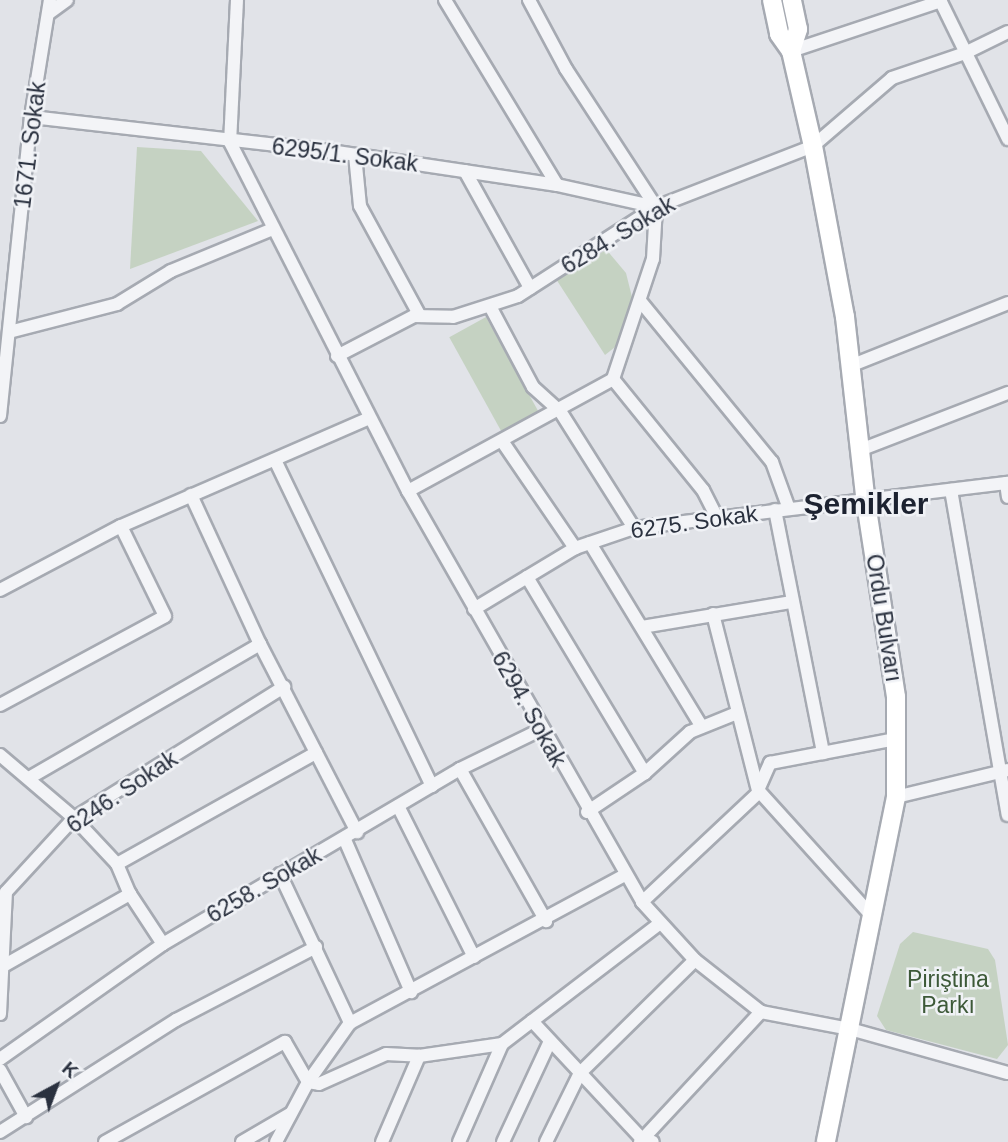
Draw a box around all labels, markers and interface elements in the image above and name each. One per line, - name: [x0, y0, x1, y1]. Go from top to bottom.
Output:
- street label: 1671. Sokak: [9, 80, 51, 210]
- street label: 6295/1. Sokak: [270, 132, 420, 178]
- street label: 6284. Sokak: [556, 190, 680, 280]
- district label: Şemikler: [803, 486, 929, 522]
- street label: 6275. Sokak: [629, 499, 759, 545]
- street label: Ordu Bulvarı: [860, 552, 908, 684]
- street label: 6294. Sokak: [486, 646, 572, 772]
- street label: 6246. Sokak: [61, 745, 183, 839]
- street label: 6258. Sokak: [202, 841, 326, 929]
- park label: Piriştina Parkı: [907, 965, 989, 1019]
- north arrow: [21, 1051, 91, 1121]
- text: K: [58, 1057, 82, 1082]

